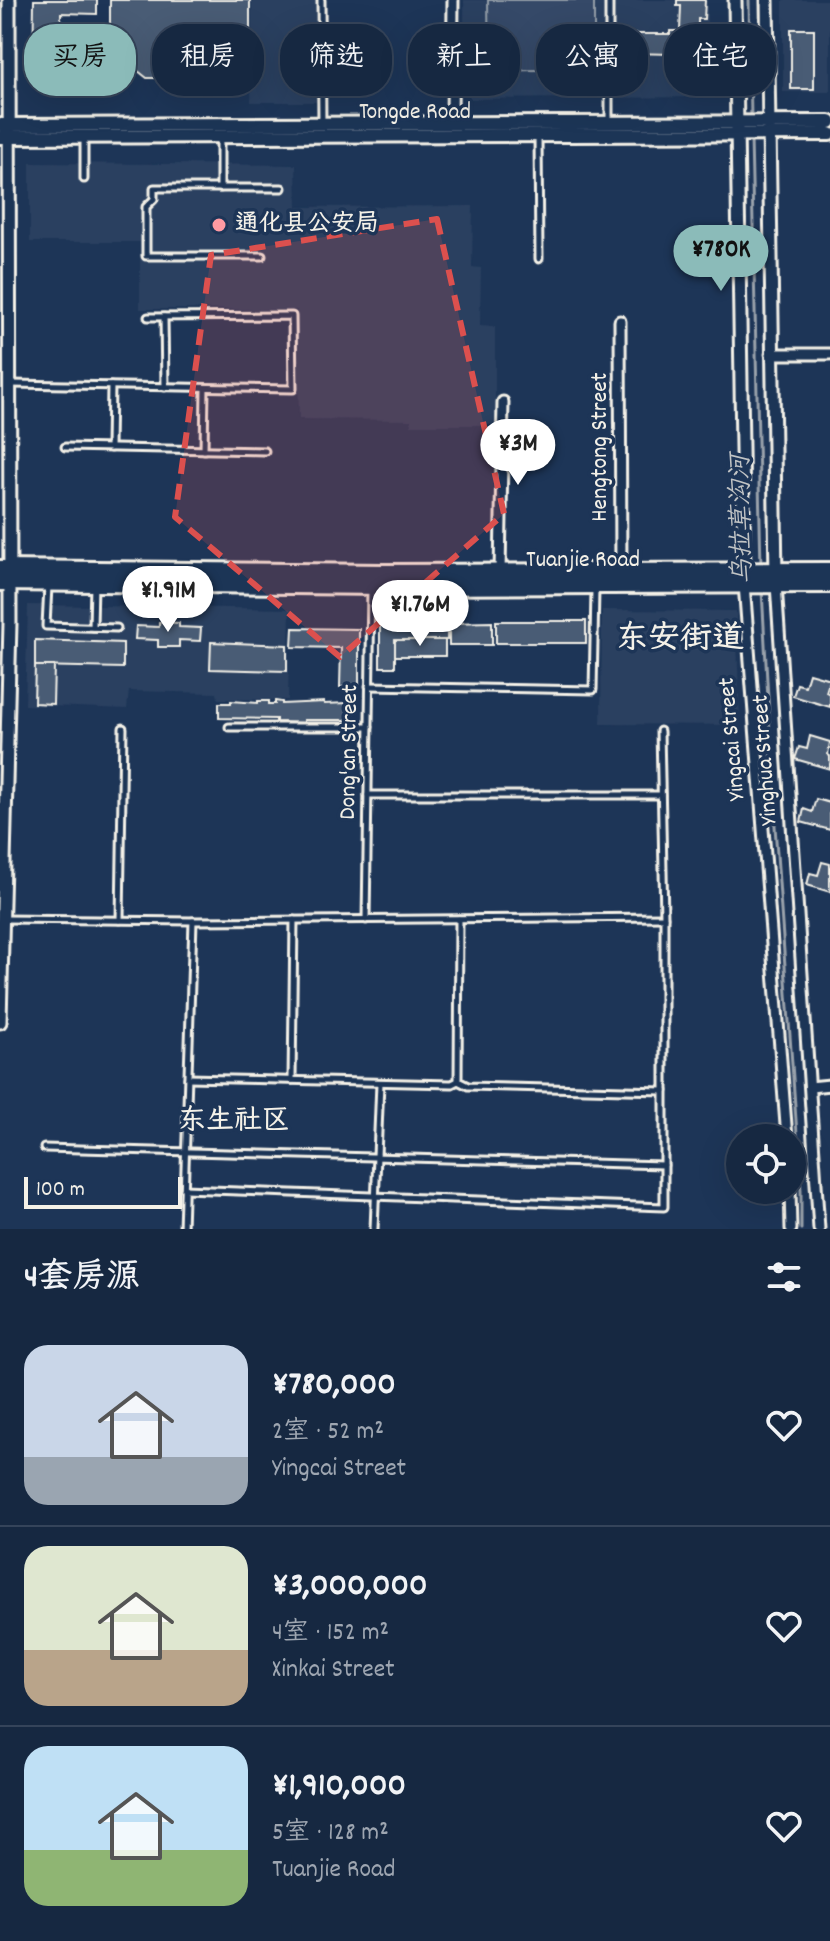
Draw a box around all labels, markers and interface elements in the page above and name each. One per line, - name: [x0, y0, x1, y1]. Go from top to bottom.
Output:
- chip: 买房: [24, 24, 136, 96]
- chip: 租房: [152, 24, 264, 96]
- chip: 筛选: [280, 24, 392, 96]
- chip: 新上: [408, 24, 520, 96]
- chip: 公寓: [536, 24, 648, 96]
- chip: 住宅: [664, 24, 776, 96]
- street label: Tongde Road: [359, 96, 471, 130]
- place label: 通化县公安局: [235, 208, 379, 242]
- marker: 通化县公安局: [210, 216, 228, 234]
- pin: ¥780K: [665, 225, 777, 293]
- text: ¥780K: [691, 232, 751, 269]
- street label: Hengtong Street: [584, 372, 618, 522]
- pin: ¥3M: [479, 419, 557, 487]
- text: ¥3M: [498, 426, 538, 463]
- water label: 乌拉草沟河: [723, 450, 763, 584]
- street label: Tuanjie Road: [526, 544, 640, 578]
- pin: ¥1.91M: [103, 566, 233, 634]
- text: ¥1.91M: [140, 573, 196, 610]
- pin: ¥1.76M: [355, 580, 485, 648]
- text: ¥1.76M: [390, 587, 450, 624]
- district label: 东安街道: [616, 618, 744, 664]
- street label: Yingcai Street: [711, 676, 755, 802]
- street label: Dong'an Street: [332, 684, 368, 820]
- street label: Yinghua Street: [744, 693, 788, 827]
- district label: 东生社区: [178, 1103, 290, 1143]
- map controls: [726, 1124, 806, 1204]
- button: locate: [726, 1124, 806, 1204]
- scale bar: [24, 1173, 182, 1209]
- text: 100 m: [36, 1175, 85, 1206]
- text: 4套房源: [24, 1255, 140, 1304]
- icon: filters: [762, 1255, 806, 1299]
- text: ¥780,000: [272, 1362, 396, 1411]
- icon: home: [88, 1377, 184, 1473]
- icon: heart: [762, 1403, 806, 1447]
- text: 2室 · 52 m²: [272, 1414, 384, 1451]
- text: Yingcai Street: [272, 1451, 406, 1488]
- text: ¥3,000,000: [272, 1563, 428, 1612]
- icon: home: [88, 1578, 184, 1674]
- icon: heart: [762, 1604, 806, 1648]
- text: 4室 · 152 m²: [272, 1615, 389, 1652]
- text: Xinkai Street: [272, 1652, 395, 1689]
- text: ¥1,910,000: [272, 1763, 406, 1812]
- icon: home: [88, 1778, 184, 1874]
- icon: heart: [762, 1804, 806, 1848]
- text: 5室 · 128 m²: [272, 1815, 389, 1852]
- text: Tuanjie Road: [272, 1852, 395, 1889]

